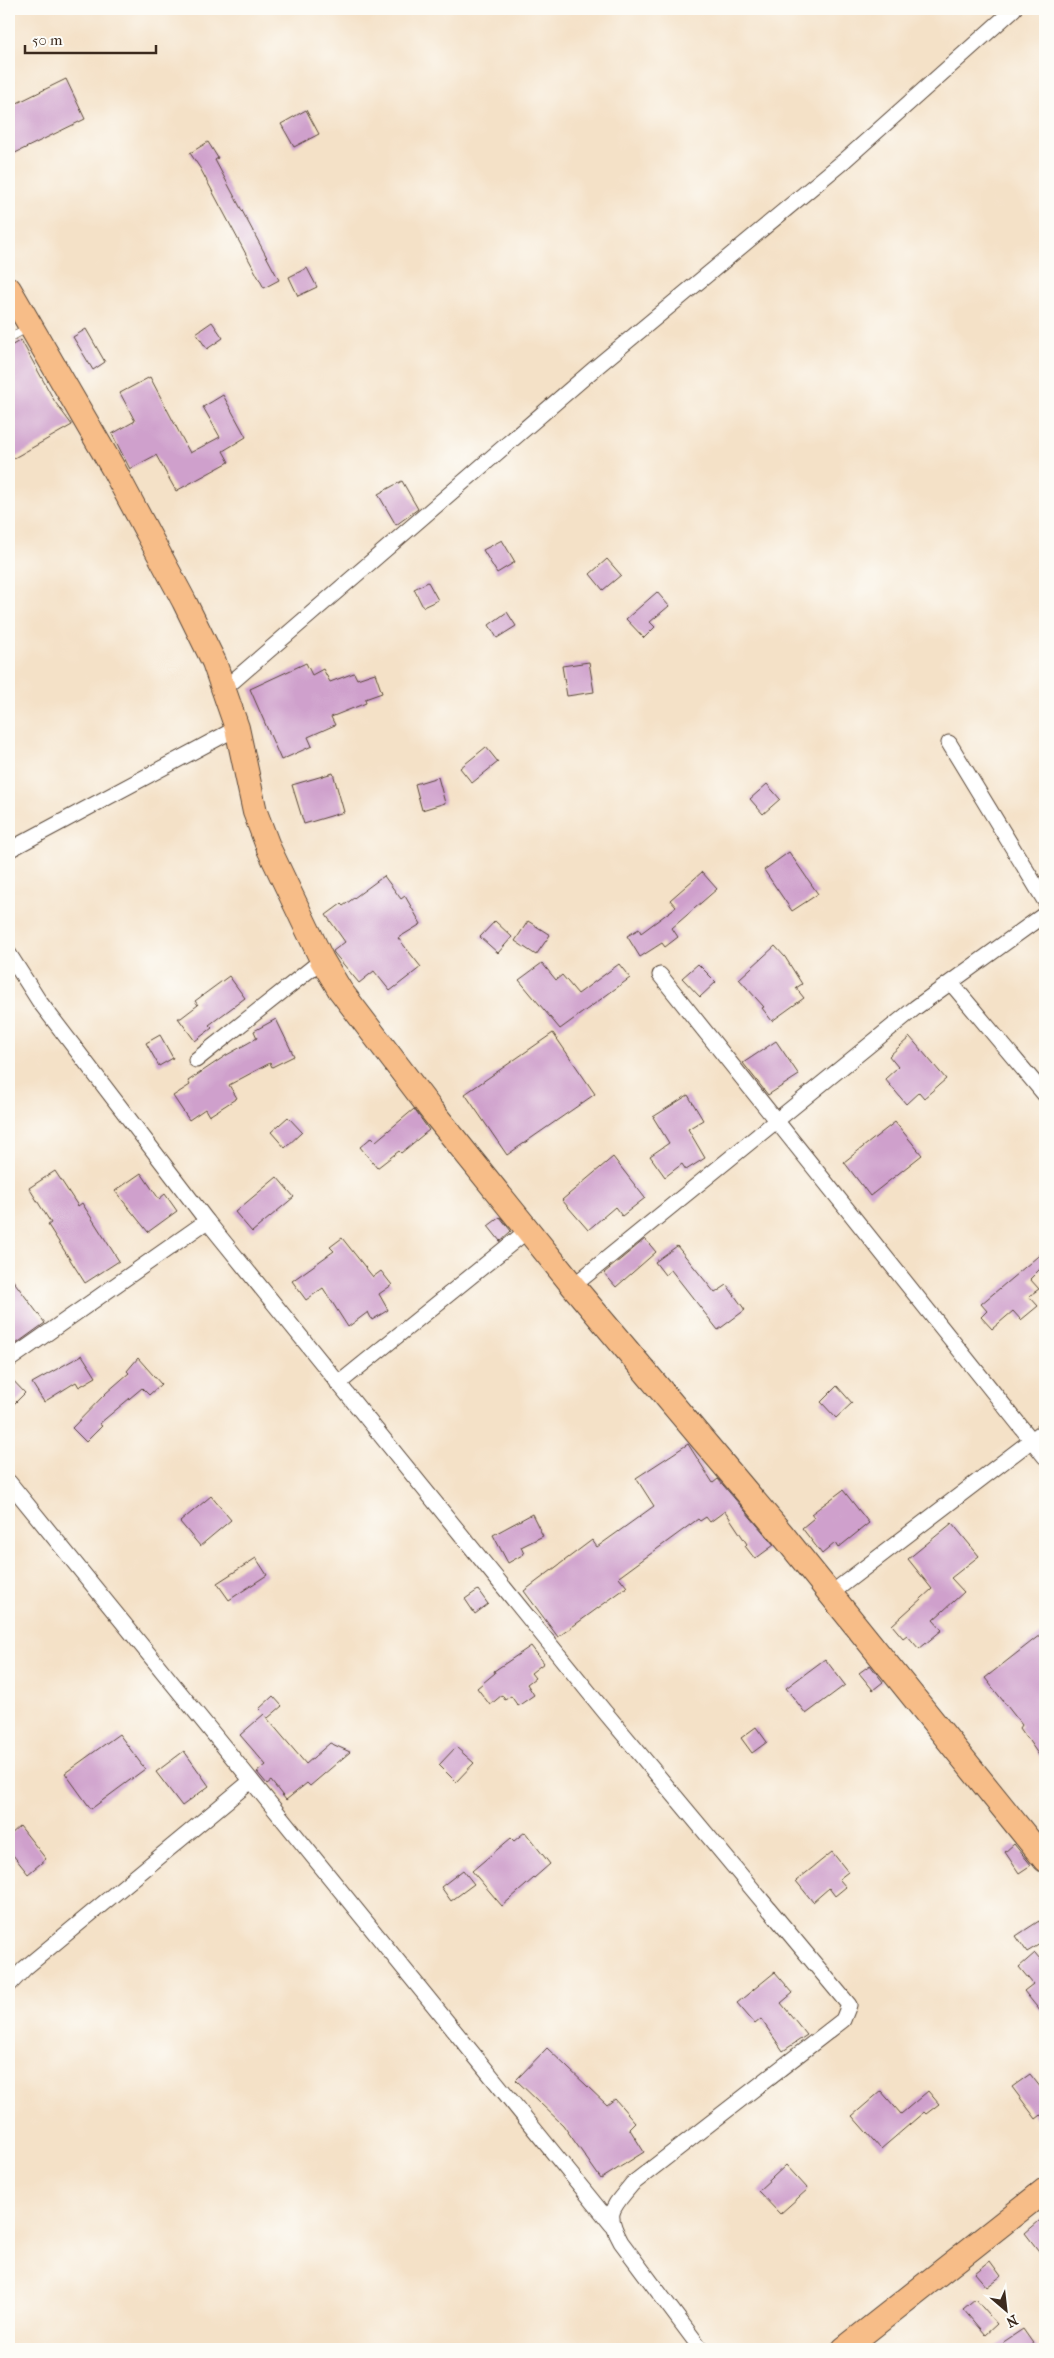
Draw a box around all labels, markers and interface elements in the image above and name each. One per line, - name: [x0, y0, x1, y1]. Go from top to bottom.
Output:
- scale bar: [25, 22, 156, 54]
- text: 50 m: [32, 31, 63, 49]
- north arrow: [982, 2286, 1032, 2336]
- text: N: [1003, 2311, 1021, 2331]

